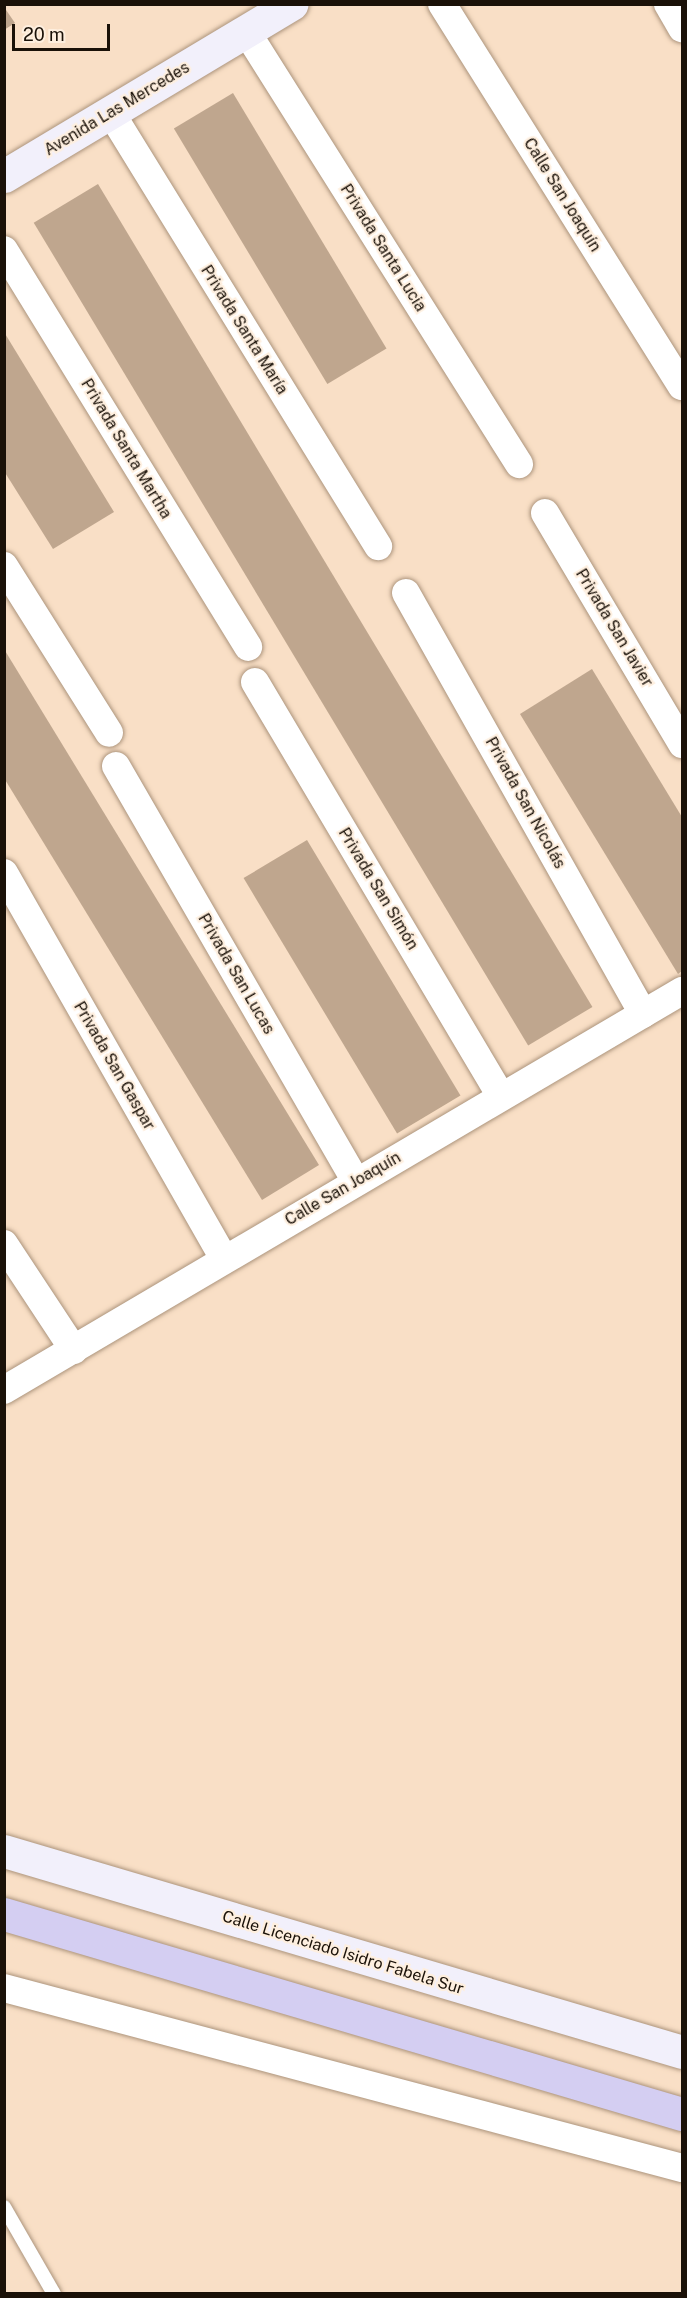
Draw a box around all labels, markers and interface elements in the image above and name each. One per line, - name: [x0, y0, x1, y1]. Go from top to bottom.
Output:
- scale bar: [15, 12, 112, 50]
- text: 20 m: [23, 24, 65, 45]
- street label: Avenida Las Mercedes: [41, 58, 193, 160]
- street label: Calle San Joaquín: [519, 135, 605, 255]
- street label: Privada Santa Lucia: [336, 181, 430, 315]
- street label: Privada Santa María: [196, 262, 292, 398]
- street label: Privada Santa Martha: [77, 375, 175, 523]
- street label: Privada San Javier: [571, 566, 657, 690]
- street label: Privada San Nicolás: [481, 734, 569, 872]
- street label: Privada San Simón: [334, 825, 422, 953]
- street label: Privada San Lucas: [194, 910, 278, 1038]
- street label: Privada San Gaspar: [69, 998, 159, 1134]
- street label: Calle San Joaquín: [282, 1148, 404, 1230]
- street label: Calle Licenciado Isidro Fabela Sur: [220, 1907, 466, 1999]

